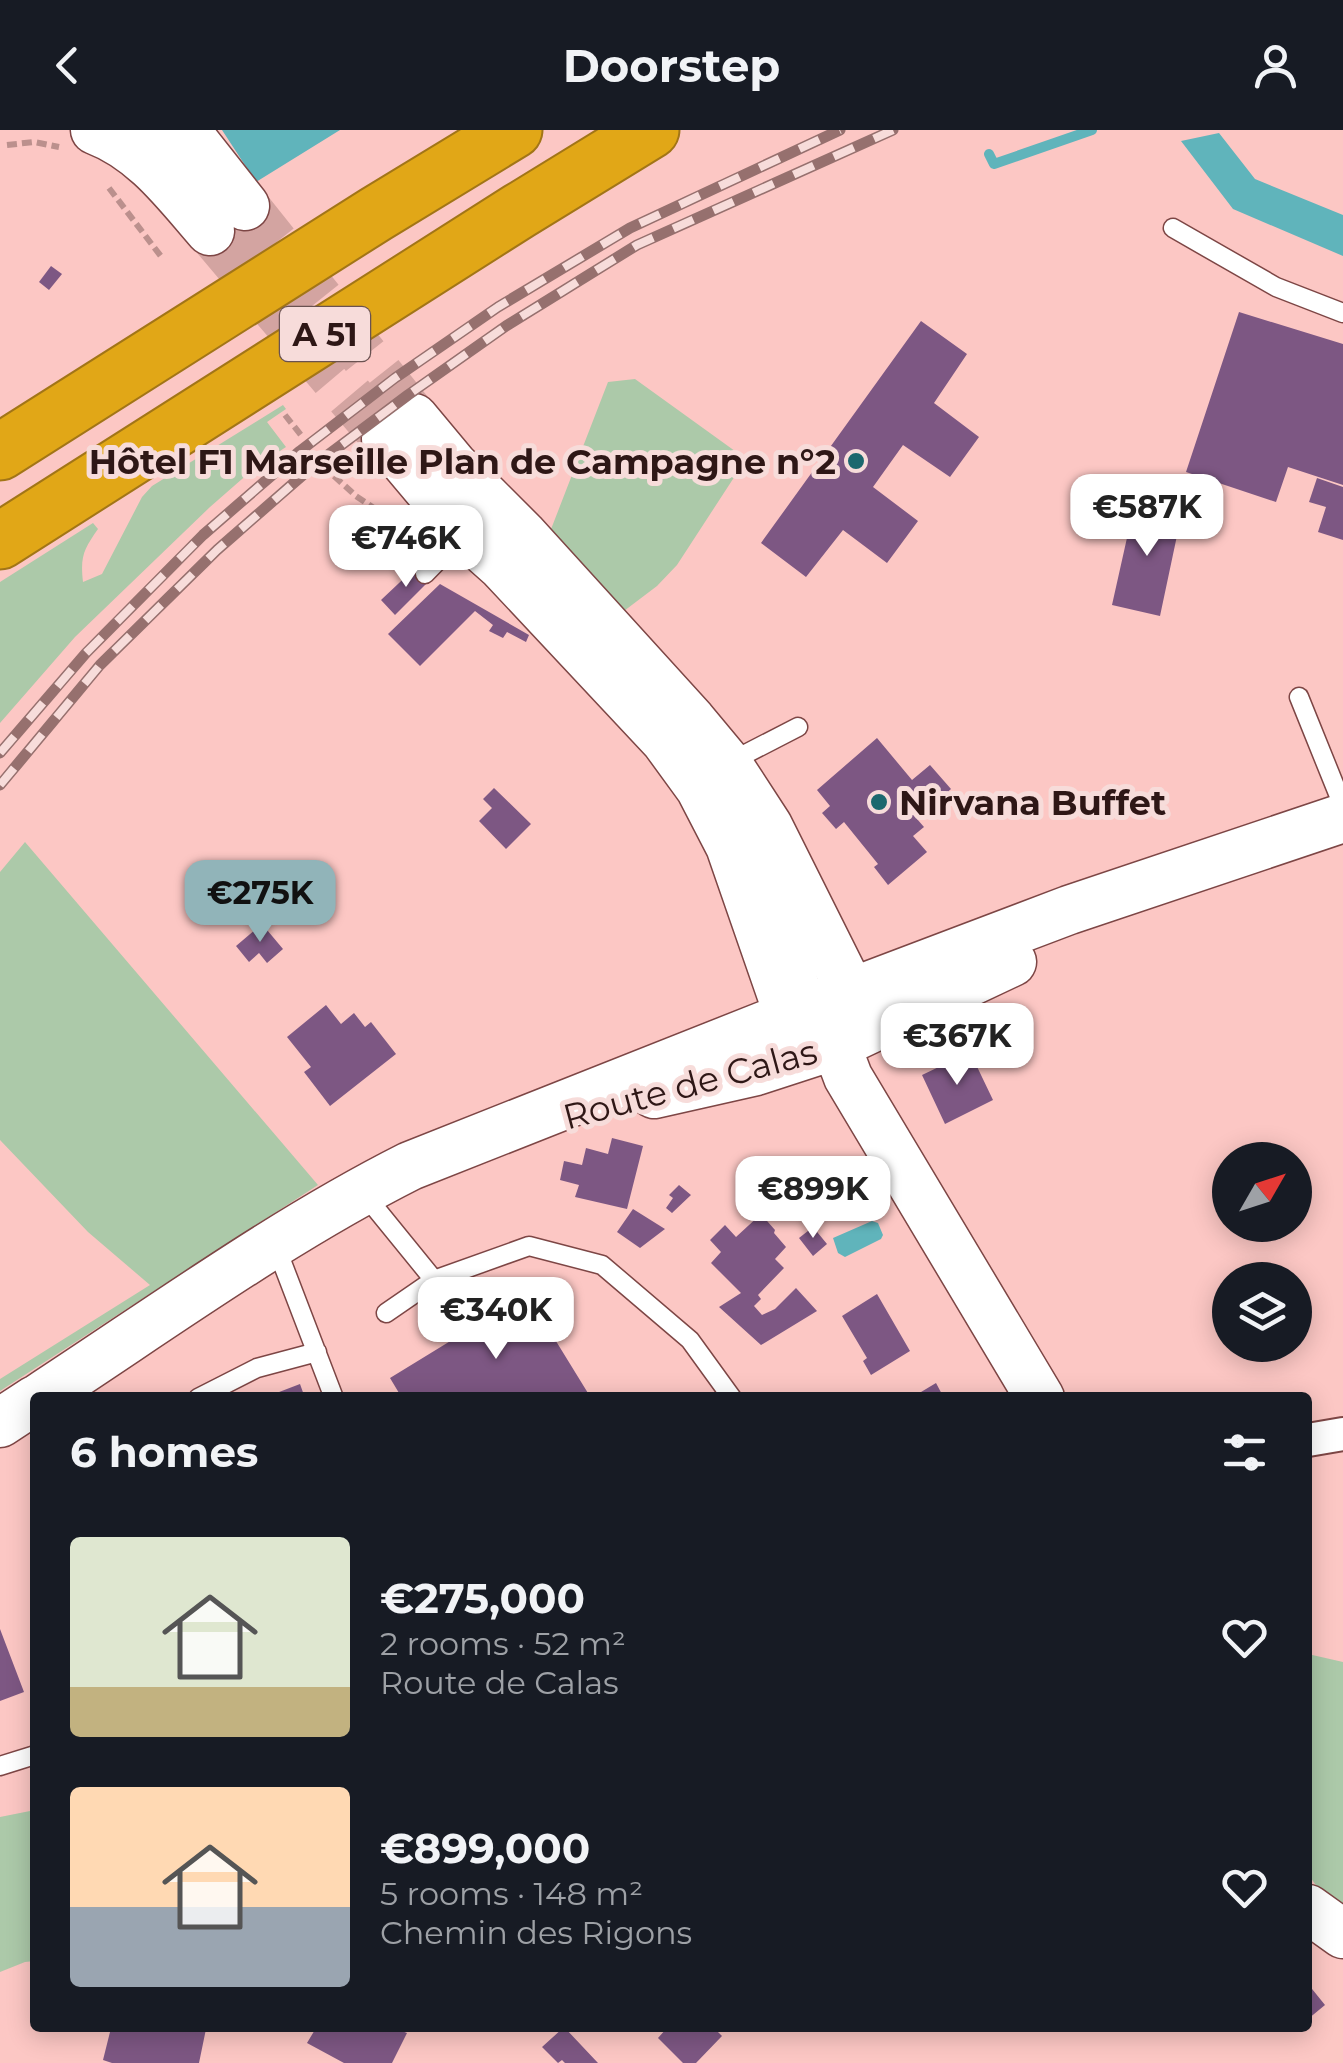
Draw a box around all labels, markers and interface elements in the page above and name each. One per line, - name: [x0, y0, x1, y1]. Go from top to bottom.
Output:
- icon: back: [40, 38, 95, 93]
- text: Doorstep: [563, 38, 780, 93]
- icon: person: [1248, 38, 1303, 93]
- road number: A 51: [280, 307, 370, 361]
- place label: Hôtel F1 Marseille Plan de Campagne n°2: [89, 440, 836, 483]
- marker: Hôtel F1 Marseille Plan de Campagne n°2: [845, 450, 867, 472]
- pin: €587K: [1077, 474, 1217, 559]
- text: €587K: [1092, 487, 1202, 526]
- pin: €746K: [336, 505, 476, 590]
- text: €746K: [351, 518, 461, 557]
- place label: Nirvana Buffet: [899, 781, 1166, 824]
- marker: Nirvana Buffet: [868, 791, 890, 813]
- pin: €275K: [190, 860, 330, 945]
- text: €275K: [207, 873, 313, 912]
- pin: €367K: [887, 1003, 1027, 1088]
- text: €367K: [903, 1016, 1011, 1055]
- street label: Route de Calas: [558, 1029, 822, 1139]
- north arrow: [1212, 1142, 1312, 1242]
- map controls: [1212, 1142, 1312, 1362]
- pin: €899K: [743, 1156, 883, 1241]
- text: €899K: [757, 1169, 869, 1208]
- button: layers: [1212, 1262, 1312, 1362]
- pin: €340K: [426, 1277, 566, 1362]
- text: €340K: [440, 1290, 552, 1329]
- icon: filters: [1217, 1425, 1272, 1480]
- text: 6 homes: [70, 1426, 258, 1478]
- text: €275,000: [380, 1572, 585, 1624]
- icon: home: [150, 1577, 270, 1697]
- icon: heart: [1217, 1610, 1272, 1665]
- text: 2 rooms · 52 m²: [380, 1624, 626, 1663]
- text: Route de Calas: [380, 1663, 619, 1702]
- text: €899,000: [380, 1822, 590, 1874]
- icon: home: [150, 1827, 270, 1947]
- icon: heart: [1217, 1860, 1272, 1915]
- text: 5 rooms · 148 m²: [380, 1874, 643, 1913]
- text: Chemin des Rigons: [380, 1913, 692, 1952]

